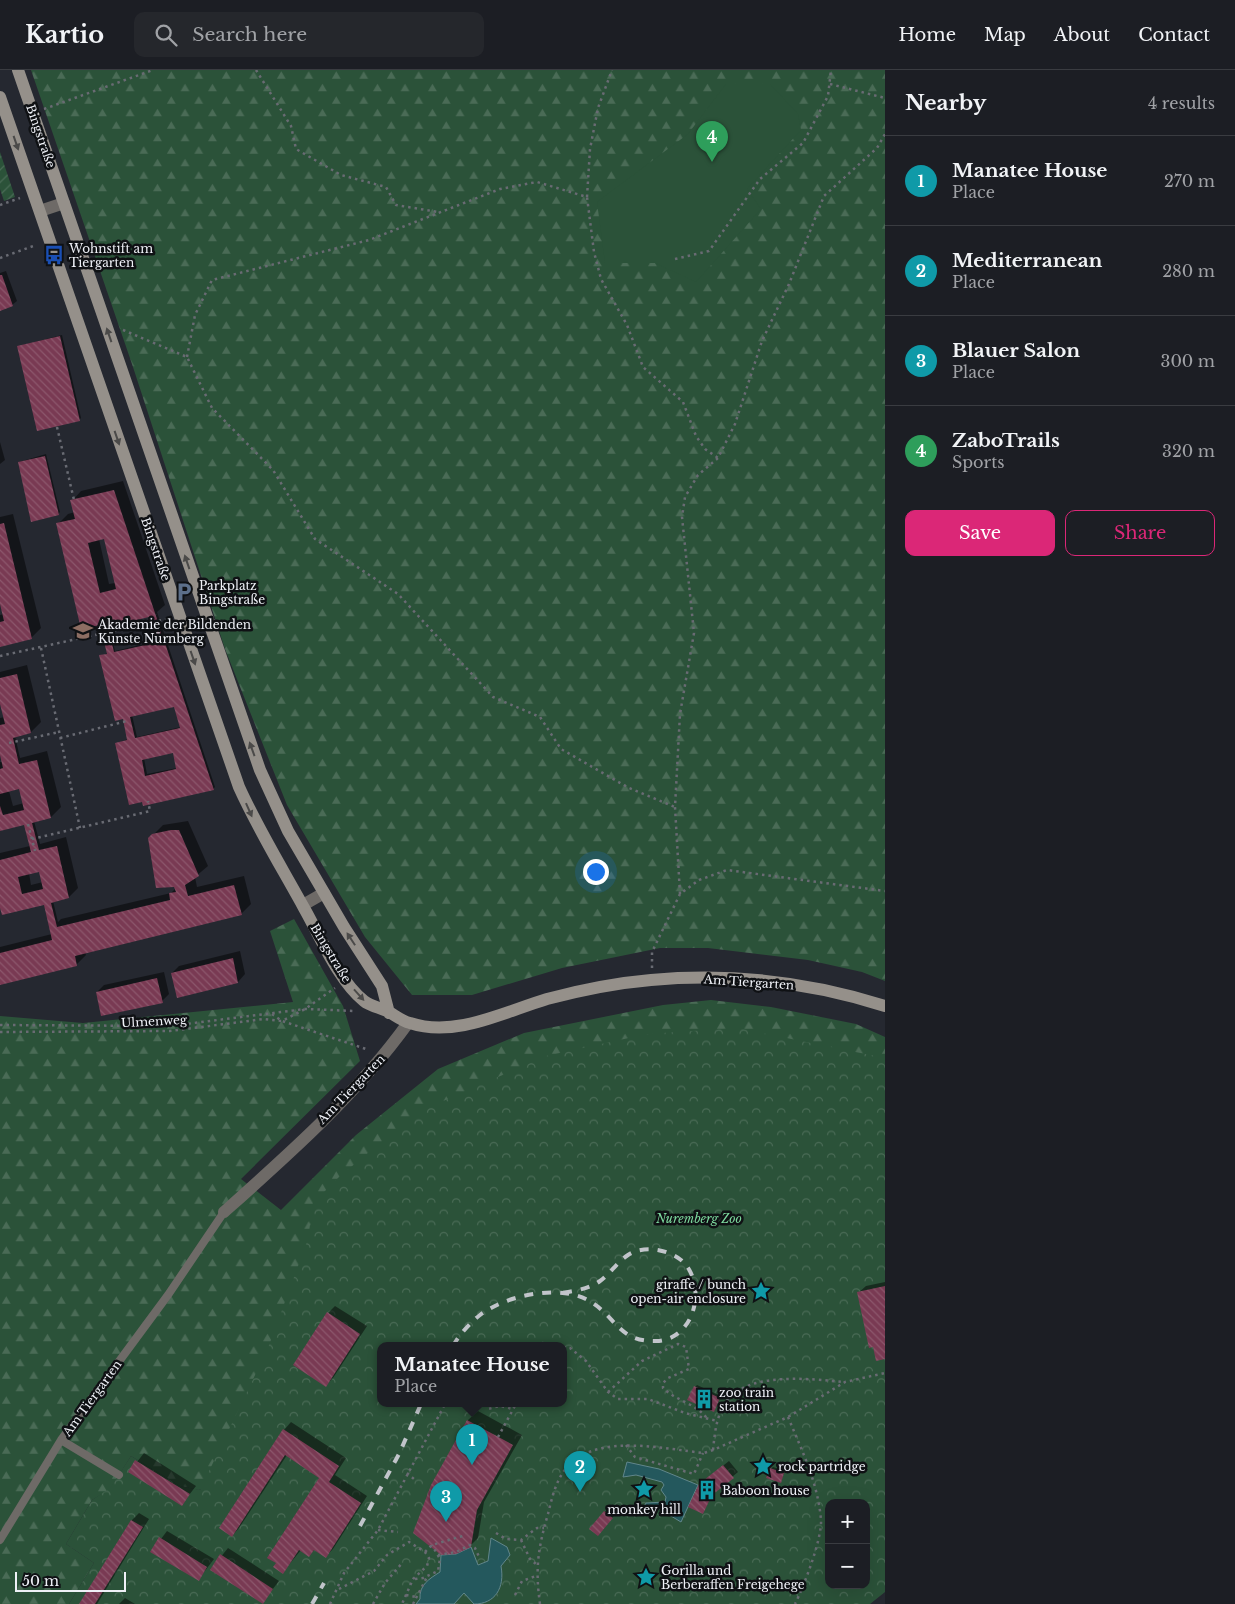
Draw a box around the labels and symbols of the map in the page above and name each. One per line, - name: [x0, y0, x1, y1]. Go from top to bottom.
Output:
- street label: Bingstraße: [23, 102, 59, 170]
- pin: 4: [696, 121, 728, 162]
- one-way arrow: [12, 136, 20, 151]
- place label: Wohnstift am Tiergarten: [68, 241, 153, 270]
- bus stop icon: Wohnstift am Tiergarten: [43, 244, 65, 266]
- one-way arrow: [105, 327, 112, 342]
- one-way arrow: [114, 431, 122, 446]
- street label: Bingstraße: [138, 515, 174, 583]
- one-way arrow: [183, 555, 190, 570]
- place label: Parkplatz Bingstraße: [199, 578, 265, 607]
- parking icon: Parkplatz Bingstraße: [173, 581, 195, 603]
- place label: Akademie der Bildenden Künste Nürnberg: [97, 617, 251, 646]
- school or university icon: Akademie der Bildenden Künste Nürnberg: [72, 620, 94, 642]
- one-way arrow: [190, 650, 197, 665]
- one-way arrow: [248, 741, 256, 756]
- one-way arrow: [246, 803, 254, 817]
- your location: [583, 859, 609, 885]
- street label: Bingstraße: [308, 921, 355, 985]
- one-way arrow: [347, 932, 356, 946]
- street label: Am Tiergarten: [702, 971, 795, 993]
- one-way arrow: [353, 988, 364, 1001]
- street label: Ulmenweg: [121, 1012, 188, 1030]
- street label: Am Tiergarten: [314, 1051, 388, 1127]
- park label: Nuremberg Zoo: [655, 1211, 742, 1226]
- place label: giraffe / bunch open-air enclosure: [630, 1277, 746, 1306]
- place icon: giraffe / bunch open-air enclosure: [750, 1280, 772, 1302]
- street label: Am Tiergarten: [59, 1357, 125, 1440]
- place label: zoo train station: [719, 1385, 774, 1414]
- building icon: zoo train station: [693, 1388, 715, 1410]
- pin: 1: [456, 1424, 488, 1465]
- pin: 2: [564, 1451, 596, 1492]
- place icon: rock partridge: [752, 1455, 774, 1477]
- place label: rock partridge: [778, 1459, 866, 1474]
- place icon: monkey hill: [633, 1478, 655, 1500]
- building icon: Baboon house: [696, 1479, 718, 1501]
- pin: 3: [430, 1481, 462, 1522]
- place label: Baboon house: [722, 1483, 810, 1498]
- place label: monkey hill: [607, 1502, 681, 1517]
- place label: Gorilla und Berberaffen Freigehege: [661, 1563, 805, 1592]
- place icon: Gorilla und Berberaffen Freigehege: [635, 1566, 657, 1588]
- scale bar: [15, 1569, 126, 1592]

